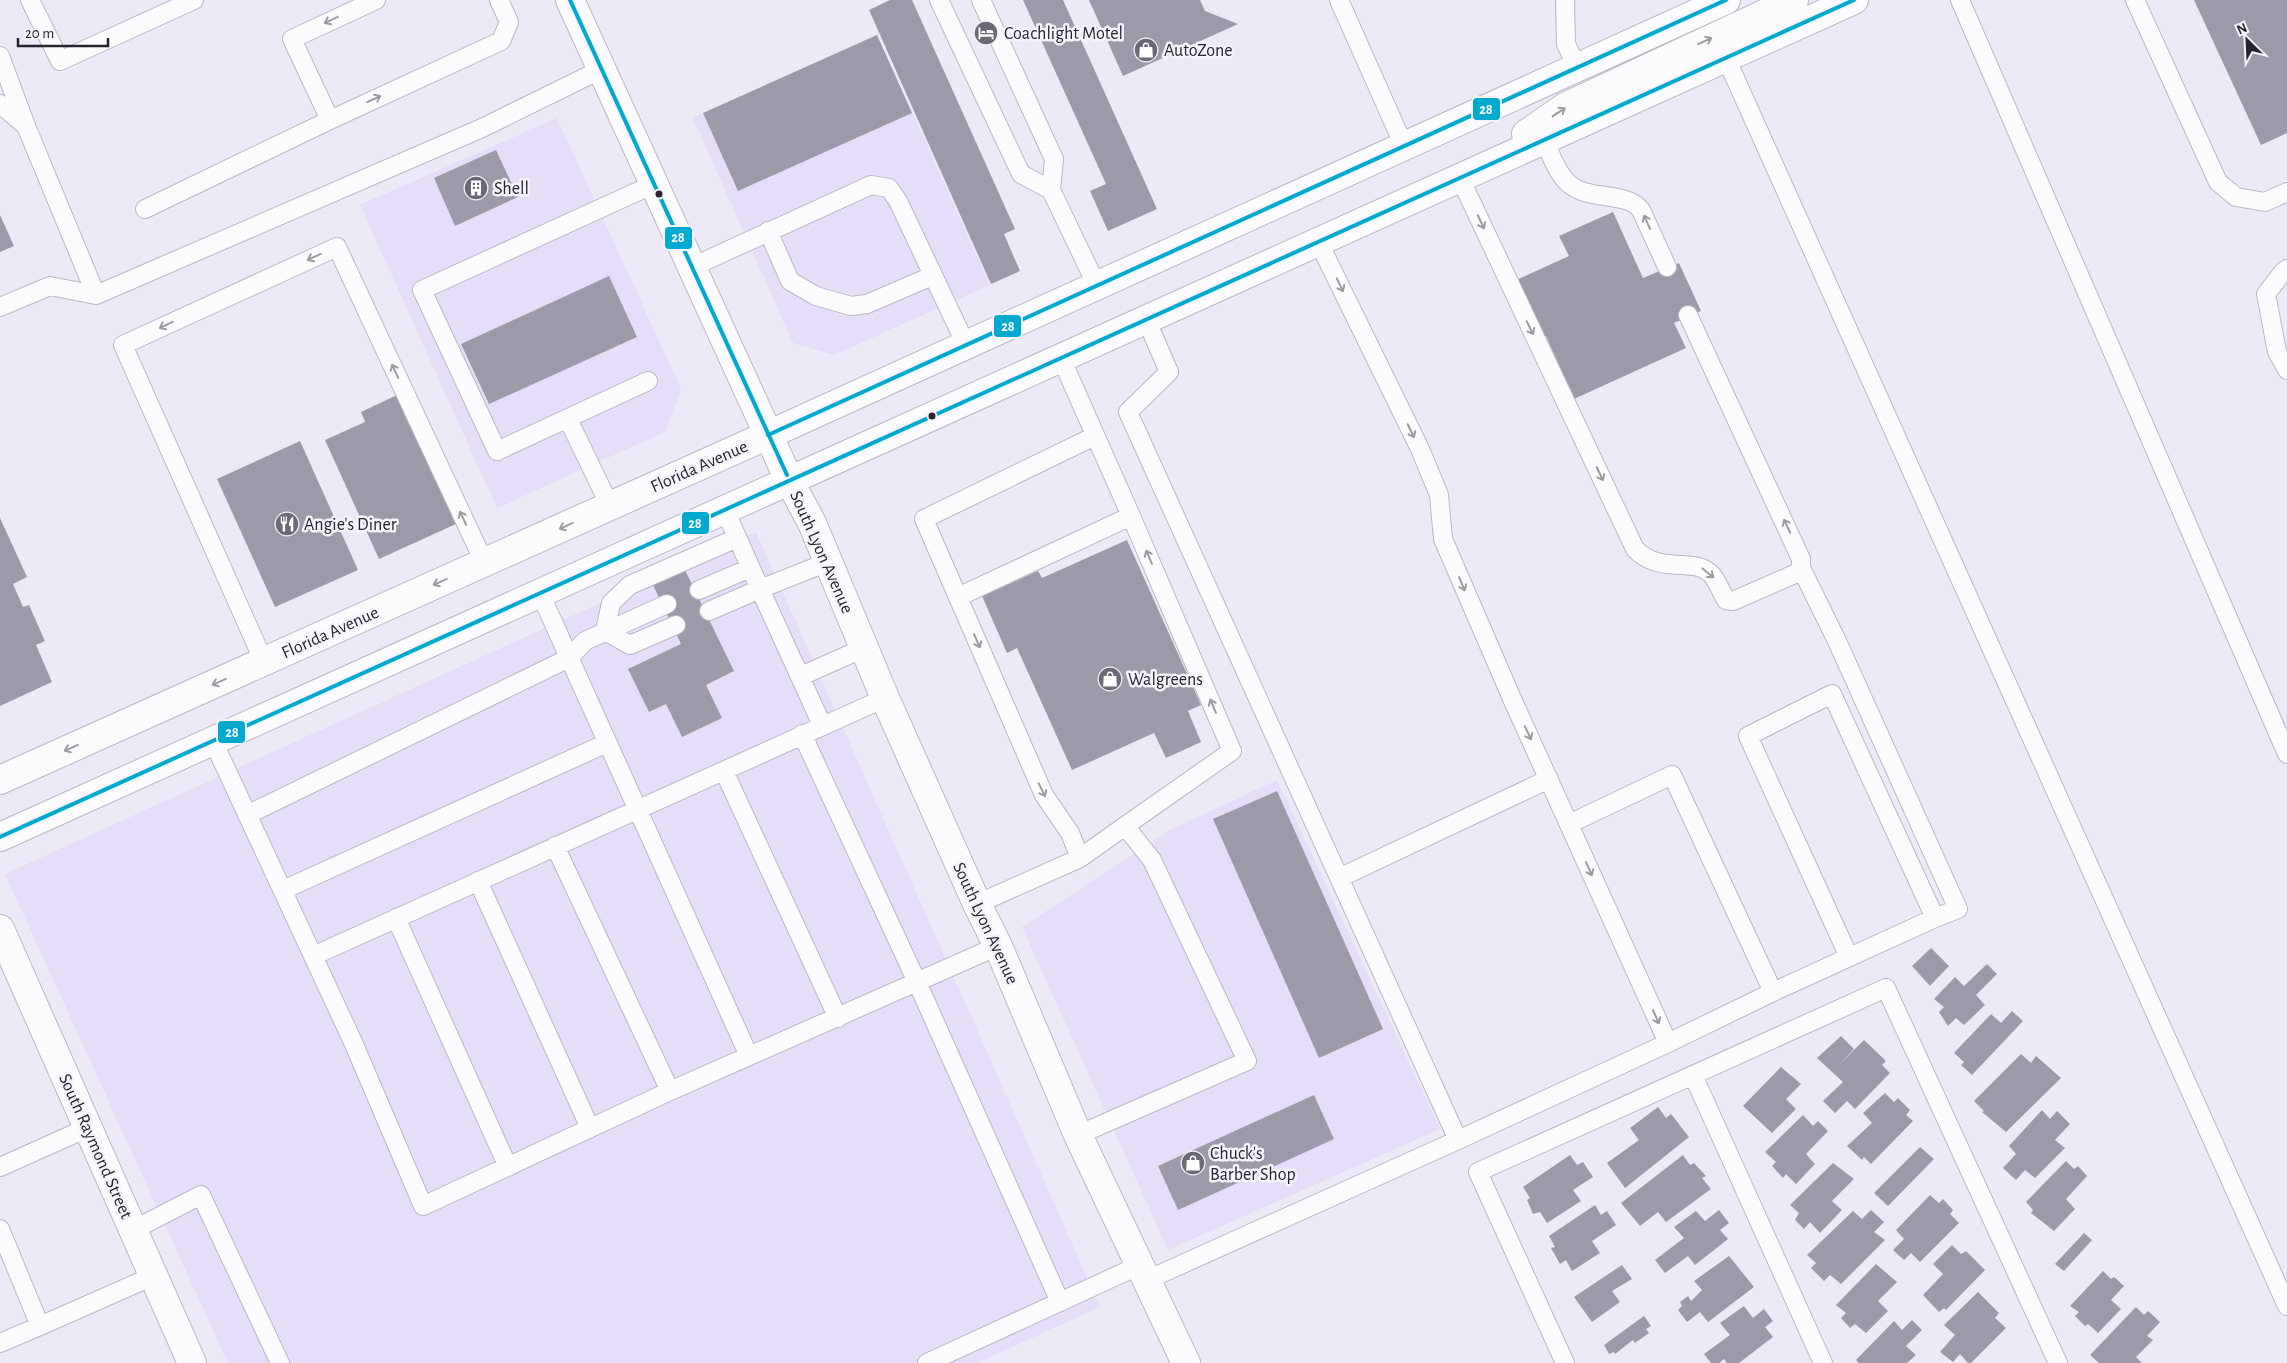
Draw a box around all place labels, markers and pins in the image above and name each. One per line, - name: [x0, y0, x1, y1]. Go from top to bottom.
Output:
- hotel icon: Coachlight Motel: [973, 20, 999, 46]
- place label: Coachlight Motel: [1004, 25, 1123, 43]
- shop icon: AutoZone: [1133, 37, 1159, 63]
- place label: AutoZone: [1164, 42, 1233, 60]
- building icon: Shell: [463, 175, 489, 201]
- place label: Shell: [494, 180, 529, 198]
- unlabelled marker: [654, 189, 664, 199]
- unlabelled marker: [927, 411, 937, 421]
- restaurant icon: Angie's Diner: [274, 511, 300, 537]
- place label: Angie's Diner: [304, 516, 397, 534]
- shop icon: Walgreens: [1097, 666, 1123, 692]
- place label: Walgreens: [1128, 671, 1203, 689]
- place label: Chuck's Barber Shop: [1210, 1145, 1296, 1184]
- shop icon: Chuck's Barber Shop: [1180, 1150, 1206, 1176]

